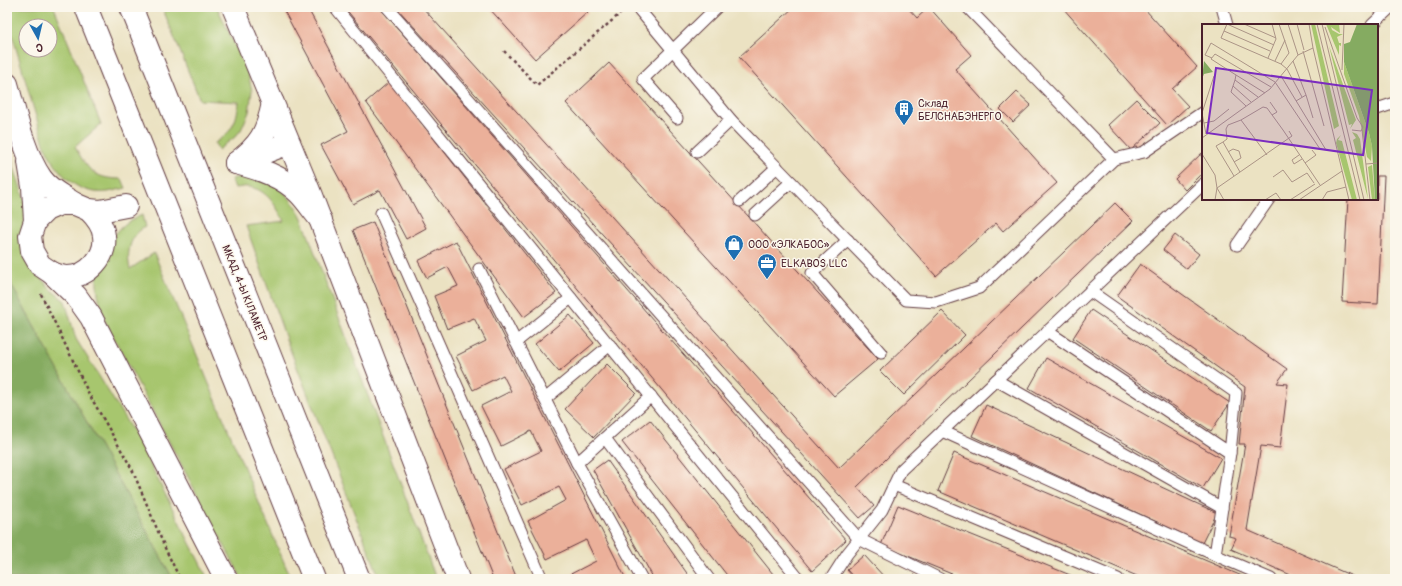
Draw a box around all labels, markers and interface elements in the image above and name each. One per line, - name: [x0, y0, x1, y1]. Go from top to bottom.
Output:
- north arrow: [18, 18, 58, 58]
- inset map: [1202, 24, 1378, 200]
- text: С: [35, 40, 44, 54]
- place label: Склад БЕЛСНАБЭНЕРГО: [918, 97, 1001, 123]
- building icon: Склад БЕЛСНАБЭНЕРГО: [893, 98, 915, 126]
- shop icon: ООО «ЭЛКАБОС»: [723, 233, 745, 261]
- place label: ООО «ЭЛКАБОС»: [748, 238, 830, 251]
- street label: МКАД, 4-Ы КІЛАМЕТР: [219, 243, 270, 344]
- office icon: ELKABOS LLC: [756, 252, 778, 280]
- place label: ELKABOS LLC: [781, 257, 848, 270]

